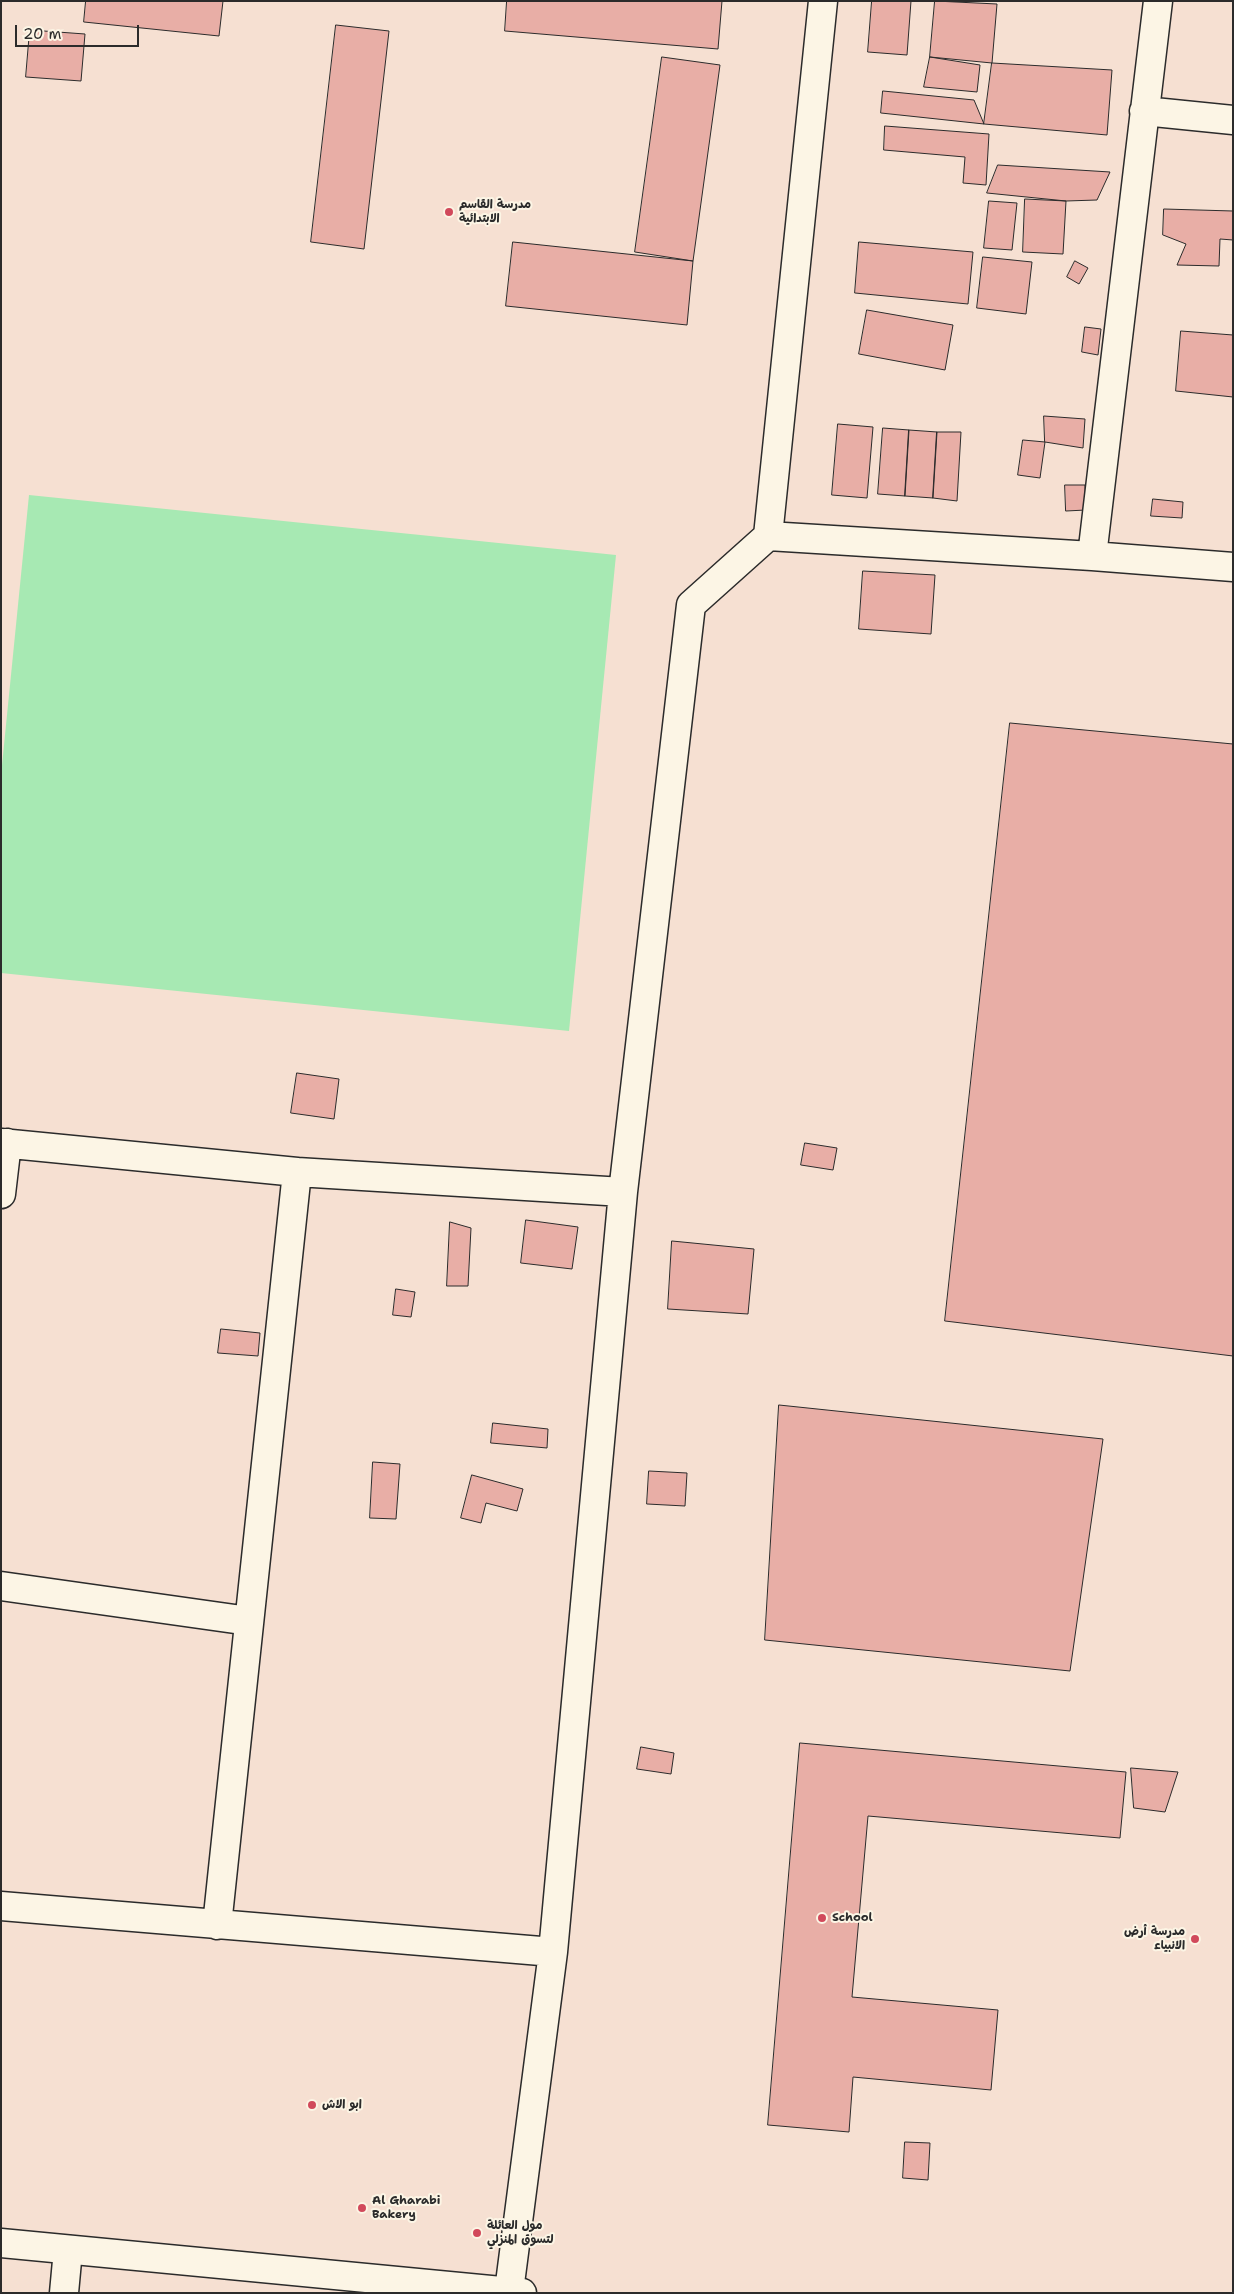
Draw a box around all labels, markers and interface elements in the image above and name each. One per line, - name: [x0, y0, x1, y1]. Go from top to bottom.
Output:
- scale bar: [18, 15, 141, 47]
- text: 20 m: [23, 24, 62, 44]
- place label: مدرسة القاسم الابتدائية: [459, 198, 531, 226]
- marker: مدرسة القاسم الابتدائية: [443, 206, 455, 218]
- place label: School: [832, 1911, 873, 1925]
- marker: School: [816, 1912, 828, 1924]
- place label: مدرسة أرض الانبياء: [1124, 1925, 1185, 1953]
- marker: مدرسة أرض الانبياء: [1189, 1933, 1201, 1945]
- place label: ابو الاش: [322, 2098, 362, 2112]
- marker: ابو الاش: [306, 2099, 318, 2111]
- place label: Al Gharabi Bakery: [372, 2194, 440, 2222]
- marker: Al Gharabi Bakery: [356, 2202, 368, 2214]
- place label: مول العائلة لتسوق المنزلي: [487, 2219, 553, 2247]
- marker: مول العائلة لتسوق المنزلي: [471, 2227, 483, 2239]

